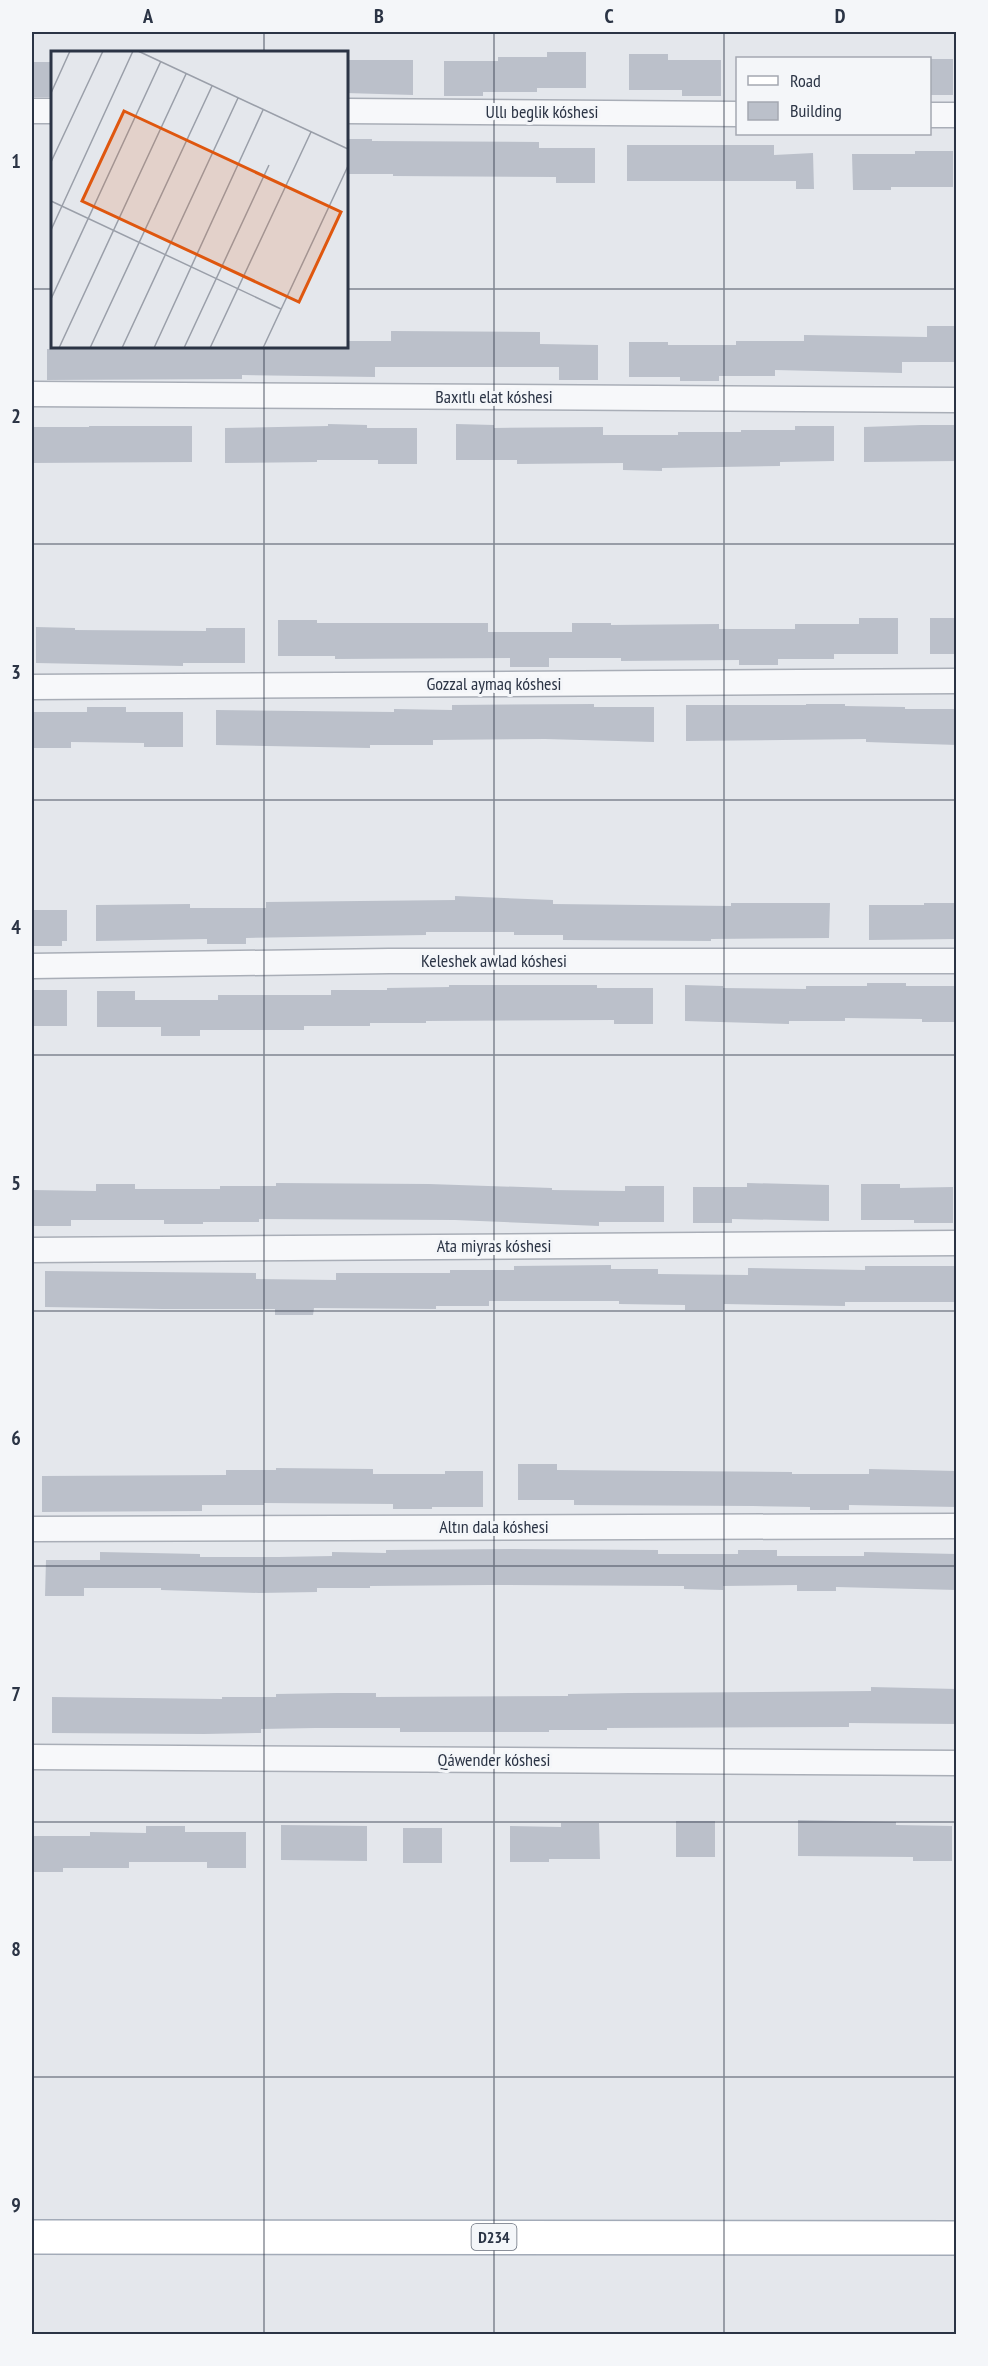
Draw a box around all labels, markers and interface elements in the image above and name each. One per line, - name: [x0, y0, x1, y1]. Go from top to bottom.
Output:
- text: A: [142, 3, 154, 29]
- text: B: [374, 3, 384, 29]
- text: C: [604, 3, 614, 29]
- text: D: [835, 3, 846, 29]
- inset map: [51, 51, 348, 348]
- legend: [736, 57, 931, 135]
- text: Road: [790, 69, 821, 92]
- text: Building: [790, 99, 842, 122]
- street label: Ullı beglik kóshesi: [486, 100, 598, 123]
- text: 1: [11, 148, 21, 174]
- street label: Baxıtlı elat kóshesi: [435, 385, 553, 408]
- text: 2: [11, 403, 21, 429]
- text: 3: [11, 659, 21, 685]
- street label: Gozzal aymaq kóshesi: [426, 672, 562, 695]
- text: 4: [11, 914, 21, 940]
- street label: Keleshek awlad kóshesi: [421, 949, 567, 972]
- text: 5: [11, 1170, 21, 1196]
- street label: Ata miyras kóshesi: [437, 1234, 551, 1257]
- text: 6: [11, 1425, 21, 1451]
- street label: Altın dala kóshesi: [439, 1515, 549, 1538]
- text: 7: [11, 1681, 21, 1707]
- street label: Qáwender kóshesi: [438, 1748, 550, 1771]
- text: 8: [11, 1936, 21, 1962]
- text: 9: [11, 2192, 21, 2218]
- road number: D234: [472, 2224, 516, 2250]

